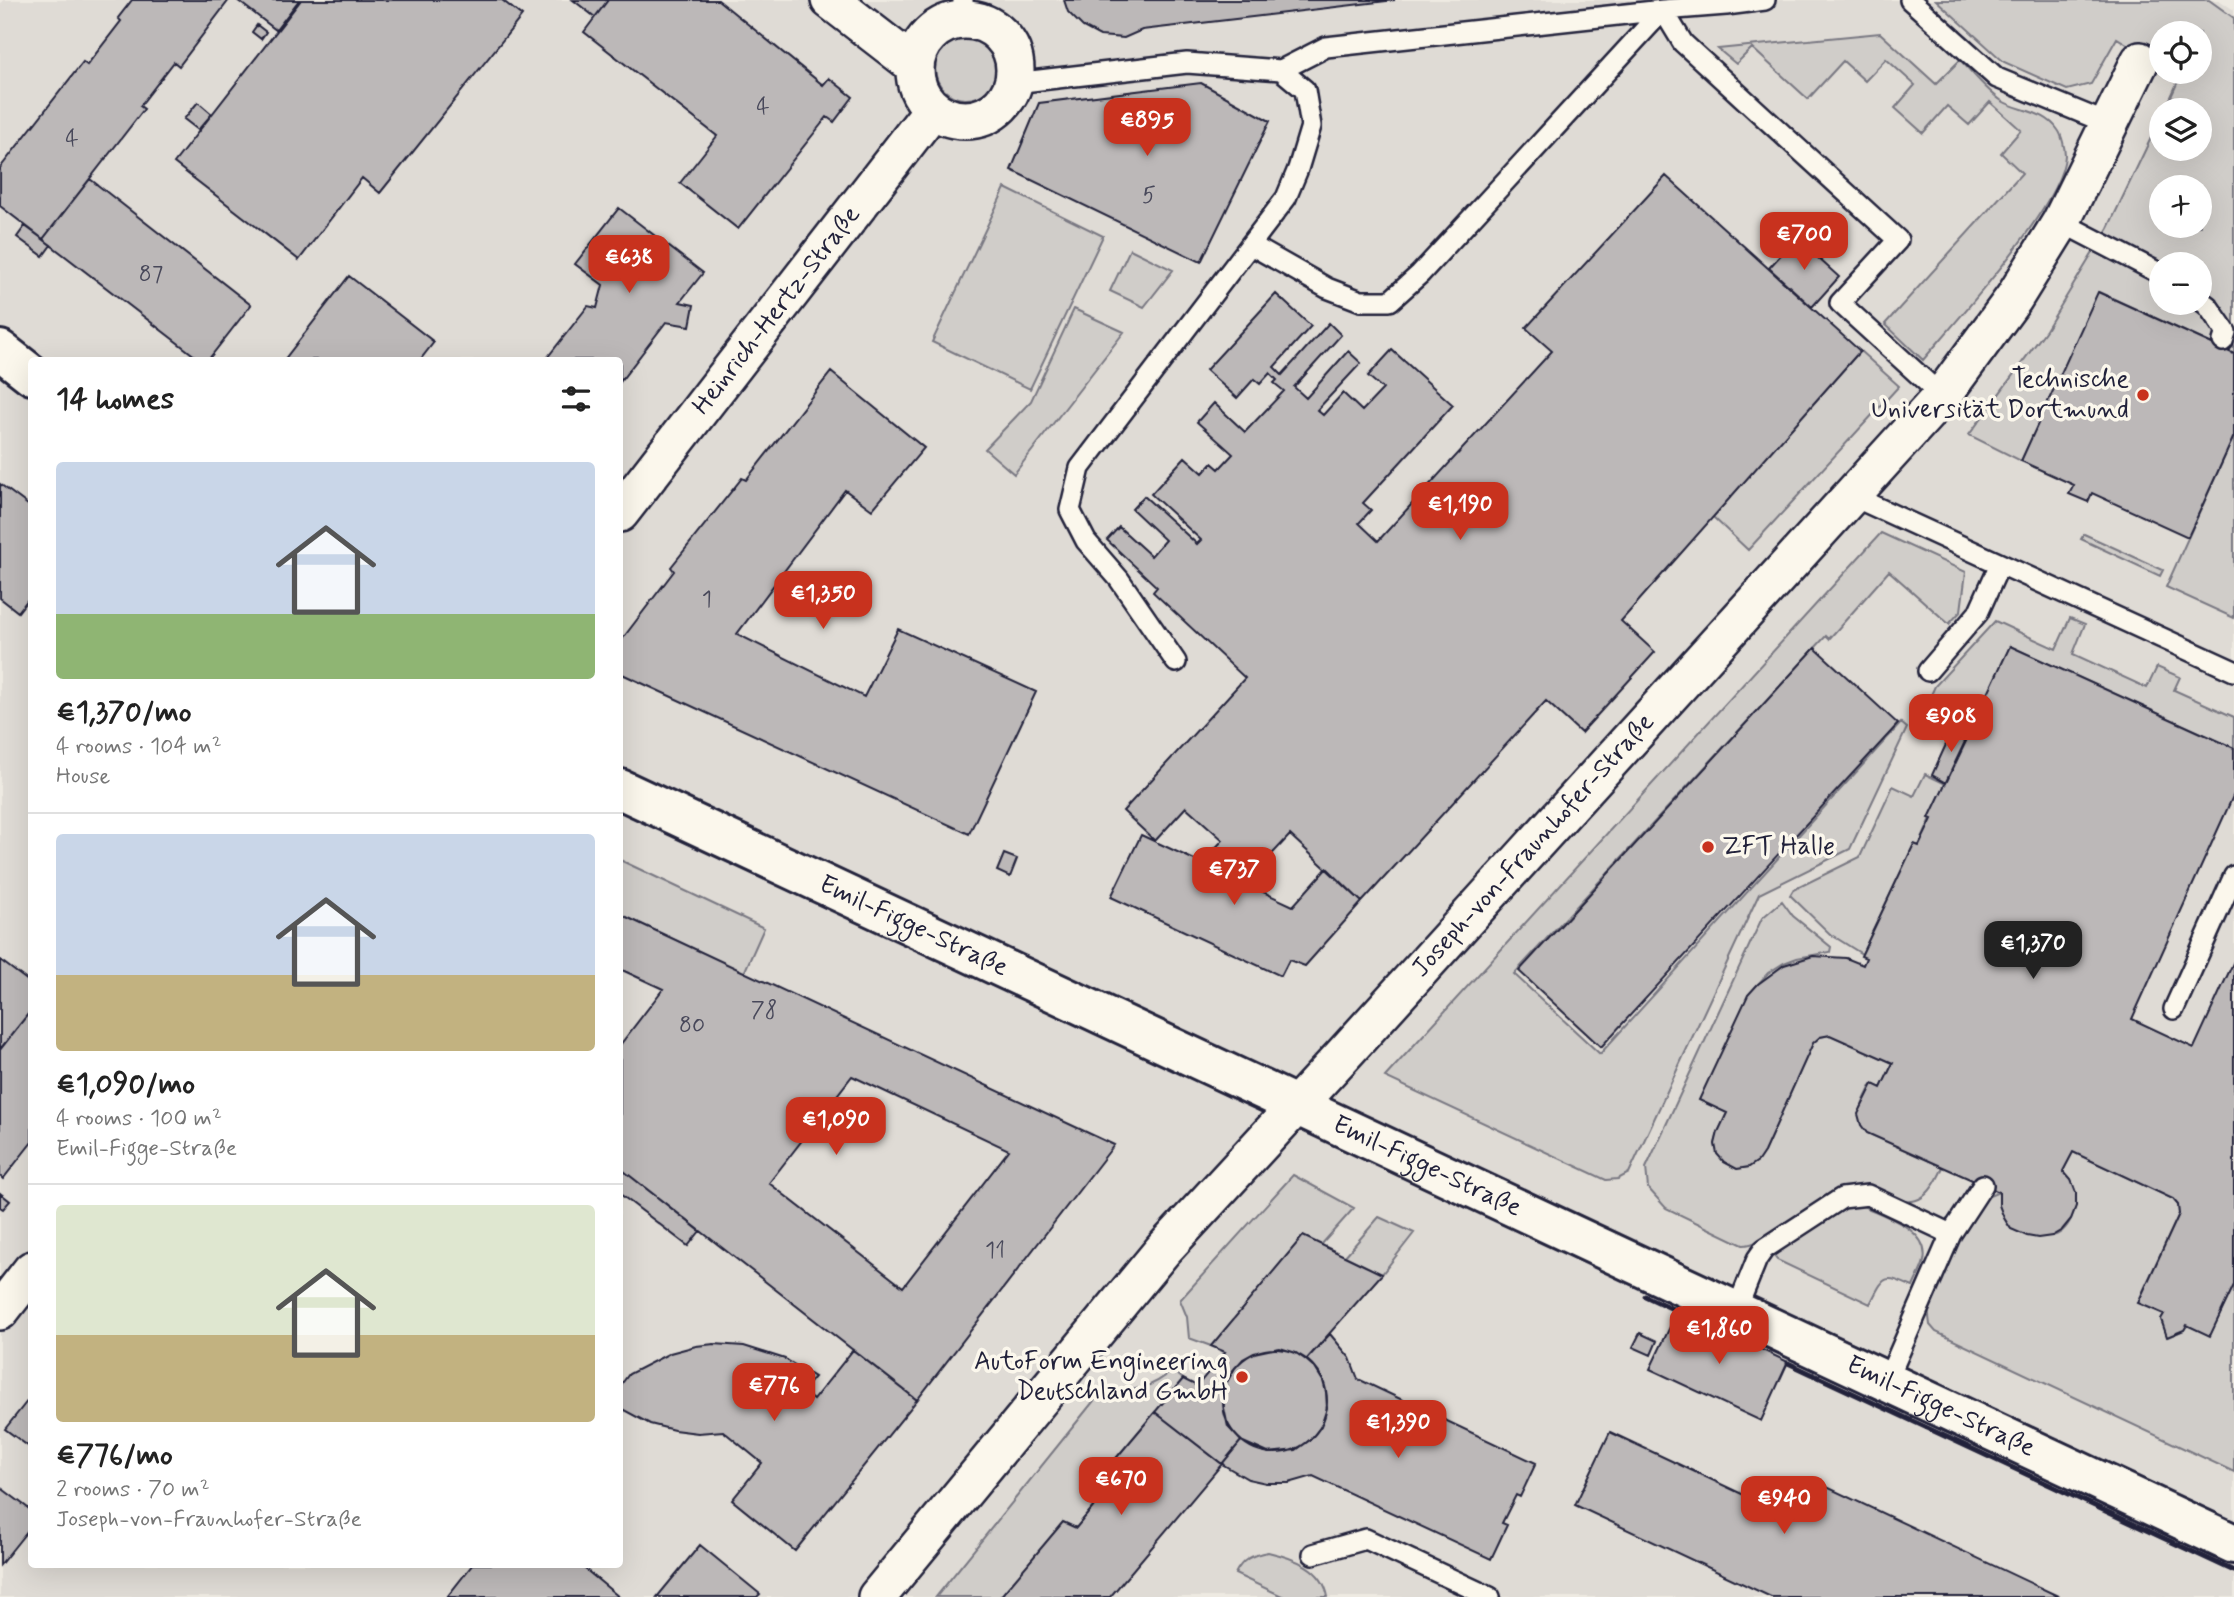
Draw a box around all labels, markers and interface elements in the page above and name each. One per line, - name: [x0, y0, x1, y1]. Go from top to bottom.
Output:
- map controls: [2149, 21, 2212, 315]
- button: locate: [2149, 21, 2212, 84]
- house number: 4: [756, 92, 770, 122]
- button: layers: [2149, 98, 2212, 161]
- pin: €895: [1106, 99, 1188, 158]
- text: €895: [1120, 106, 1174, 136]
- house number: 4: [65, 124, 79, 154]
- button: +: [2149, 175, 2212, 238]
- house number: 5: [1142, 181, 1156, 211]
- street label: Heinrich-Hertz-Straße: [685, 199, 869, 422]
- pin: €700: [1763, 212, 1845, 272]
- text: €700: [1776, 220, 1832, 250]
- pin: €638: [588, 236, 670, 295]
- text: €638: [604, 243, 654, 273]
- button: −: [2149, 252, 2212, 315]
- house number: 87: [139, 260, 163, 290]
- place label: Technische Universität Dortmund: [1871, 363, 2129, 427]
- text: 14 homes: [56, 380, 174, 419]
- icon: filters: [557, 380, 595, 418]
- marker: Technische Universität Dortmund: [2135, 387, 2151, 403]
- pin: €1,190: [1403, 482, 1517, 542]
- text: €1,190: [1427, 490, 1493, 520]
- icon: home: [263, 507, 389, 633]
- pin: €1,350: [766, 572, 880, 631]
- text: €1,350: [790, 579, 856, 609]
- house number: 1: [702, 585, 712, 615]
- text: €1,370/mo: [56, 693, 192, 732]
- pin: €908: [1910, 694, 1992, 754]
- text: €908: [1925, 702, 1977, 732]
- street label: Joseph-von-Fraunhofer-Straße: [1404, 706, 1662, 985]
- text: 4 rooms · 104 m²: [56, 732, 222, 762]
- text: House: [56, 762, 110, 792]
- place label: ZFT Halle: [1722, 830, 1835, 864]
- marker: ZFT Halle: [1700, 839, 1716, 855]
- pin: €737: [1193, 848, 1275, 907]
- text: €737: [1208, 855, 1260, 885]
- street label: Emil-Figge-Straße: [814, 867, 1014, 985]
- icon: home: [263, 879, 389, 1005]
- pin: €1,370: [1976, 922, 2090, 981]
- text: €1,370: [2000, 929, 2066, 959]
- house number: 78: [751, 996, 777, 1026]
- house number: 80: [679, 1011, 705, 1041]
- text: €1,090/mo: [56, 1065, 195, 1104]
- pin: €1,090: [779, 1098, 893, 1157]
- text: 4 rooms · 100 m²: [56, 1104, 222, 1134]
- text: €1,090: [802, 1105, 870, 1135]
- street label: Emil-Figge-Straße: [1327, 1108, 1527, 1225]
- text: Emil-Figge-Straße: [56, 1134, 237, 1164]
- house number: 11: [985, 1236, 1005, 1266]
- icon: home: [263, 1250, 389, 1376]
- pin: €1,860: [1662, 1306, 1776, 1366]
- text: €1,860: [1686, 1314, 1752, 1344]
- place label: AutoForm Engineering Deutschland GmbH: [974, 1345, 1228, 1409]
- street label: Emil-Figge-Straße: [1841, 1348, 2041, 1466]
- pin: €776: [733, 1364, 815, 1423]
- marker: AutoForm Engineering Deutschland GmbH: [1234, 1369, 1250, 1385]
- text: €776: [748, 1371, 800, 1401]
- pin: €1,390: [1341, 1400, 1455, 1460]
- text: €1,390: [1365, 1408, 1431, 1438]
- text: €776/mo: [56, 1436, 173, 1475]
- pin: €670: [1080, 1458, 1162, 1517]
- text: €670: [1095, 1465, 1147, 1495]
- text: 2 rooms · 70 m²: [56, 1475, 210, 1505]
- pin: €940: [1743, 1476, 1825, 1536]
- text: €940: [1757, 1484, 1811, 1514]
- text: Joseph-von-Fraunhofer-Straße: [56, 1505, 362, 1535]

